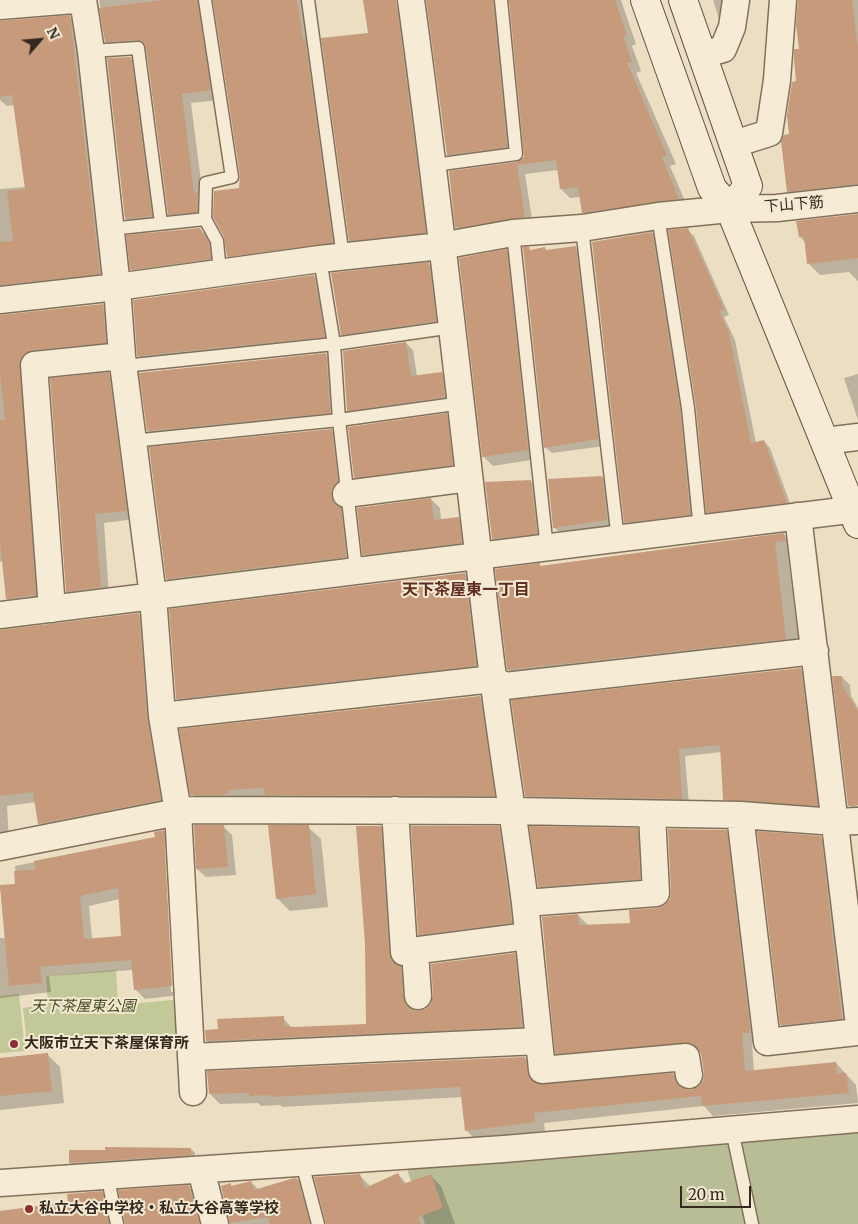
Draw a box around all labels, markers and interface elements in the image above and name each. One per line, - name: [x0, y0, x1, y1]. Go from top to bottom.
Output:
- north arrow: [15, 15, 65, 65]
- text: N: [43, 24, 64, 42]
- street label: 下山下筋: [763, 193, 825, 217]
- district label: 天下茶屋東一丁目: [402, 580, 530, 600]
- park label: 天下茶屋東公園: [31, 998, 135, 1016]
- place label: 大阪市立天下茶屋保育所: [24, 1035, 189, 1053]
- marker: 大阪市立天下茶屋保育所: [8, 1038, 20, 1050]
- scale bar: [683, 1176, 754, 1208]
- text: 20 m: [688, 1185, 725, 1204]
- place label: 私立大谷中学校・私立大谷高等学校: [39, 1200, 279, 1218]
- marker: 私立大谷中学校・私立大谷高等学校: [23, 1203, 35, 1215]

